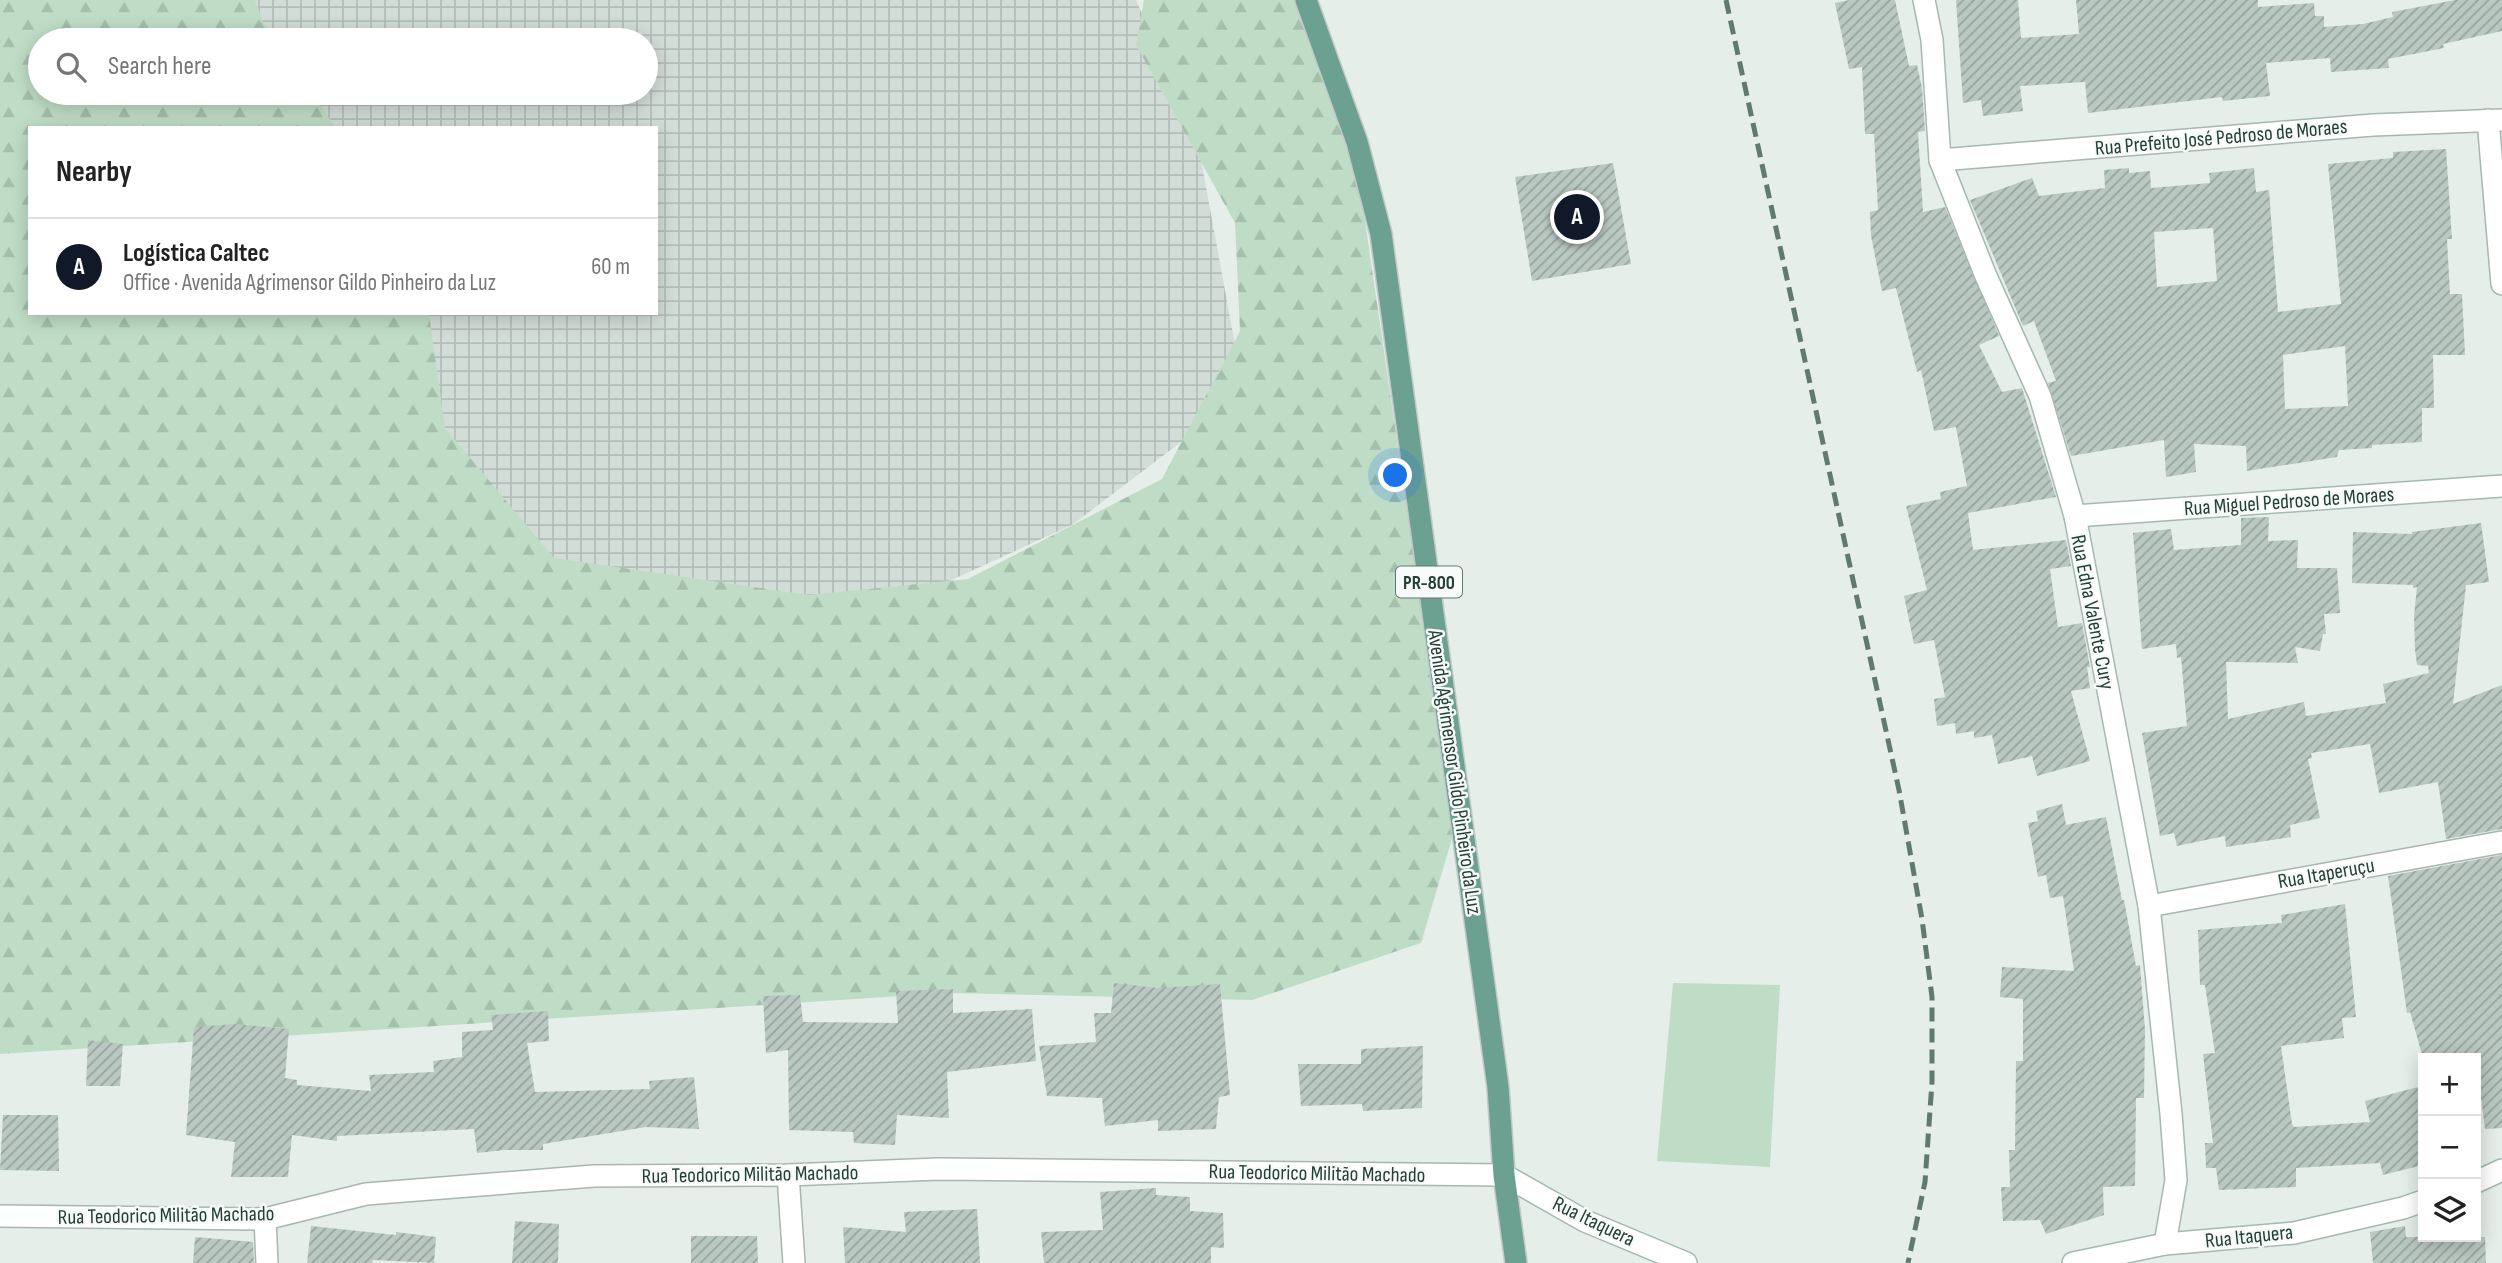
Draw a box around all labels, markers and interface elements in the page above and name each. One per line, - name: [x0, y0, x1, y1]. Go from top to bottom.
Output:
- search box: [28, 28, 658, 105]
- icon: search: [52, 48, 90, 86]
- text: Search here: [108, 51, 211, 82]
- street label: Rua Prefeito José Pedroso de Moraes: [2094, 114, 2348, 161]
- text: Nearby: [56, 154, 132, 190]
- pin: A: [1554, 191, 1600, 243]
- text: Logística Caltec: [123, 238, 269, 269]
- text: A: [74, 253, 84, 281]
- text: 60 m: [591, 253, 630, 281]
- text: Office · Avenida Agrimensor Gildo Pinheiro da Luz: [123, 269, 496, 297]
- your location: [1378, 458, 1412, 492]
- street label: Rua Miguel Pedroso de Moraes: [2183, 482, 2395, 521]
- street label: Rua Edna Valente Cury: [2065, 533, 2120, 692]
- road number: PR-800: [1396, 566, 1462, 597]
- street label: Avenida Agrimensor Gildo Pinheiro da Luz: [1422, 627, 1487, 916]
- street label: Rua Itaperuçu: [2276, 853, 2376, 894]
- map controls: [2418, 1053, 2481, 1242]
- button: +: [2418, 1053, 2481, 1116]
- button: −: [2418, 1116, 2481, 1179]
- street label: Rua Teodorico Militão Machado: [1209, 1159, 1425, 1188]
- street label: Rua Teodorico Militão Machado: [642, 1160, 858, 1189]
- button: layers: [2418, 1179, 2481, 1242]
- street label: Rua Itaquera: [1549, 1191, 1639, 1252]
- street label: Rua Teodorico Militão Machado: [58, 1201, 274, 1230]
- street label: Rua Itaquera: [2204, 1219, 2294, 1254]

